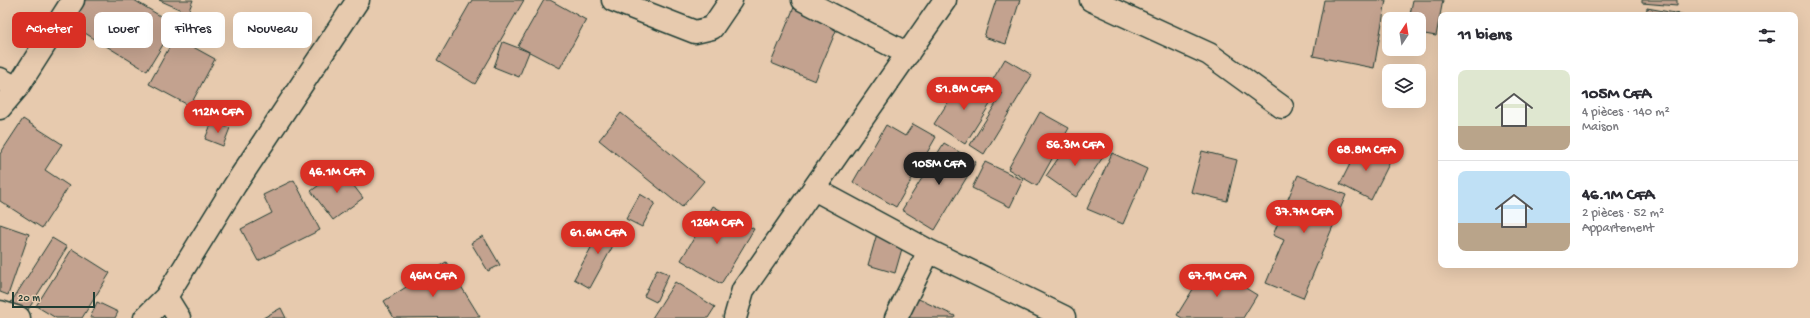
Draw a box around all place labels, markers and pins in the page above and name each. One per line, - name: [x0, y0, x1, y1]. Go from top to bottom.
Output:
- pin: 51.8M CFA: [918, 77, 1010, 111]
- pin: 112M CFA: [177, 100, 259, 134]
- pin: 56.3M CFA: [1029, 133, 1121, 167]
- pin: 68.8M CFA: [1320, 138, 1412, 172]
- pin: 105M CFA: [898, 152, 980, 186]
- pin: 46.1M CFA: [291, 160, 383, 194]
- pin: 37.7M CFA: [1258, 200, 1350, 234]
- pin: 126M CFA: [676, 211, 758, 245]
- pin: 61.6M CFA: [552, 221, 644, 255]
- pin: 46M CFA: [396, 264, 470, 298]
- pin: 67.9M CFA: [1171, 264, 1263, 298]

